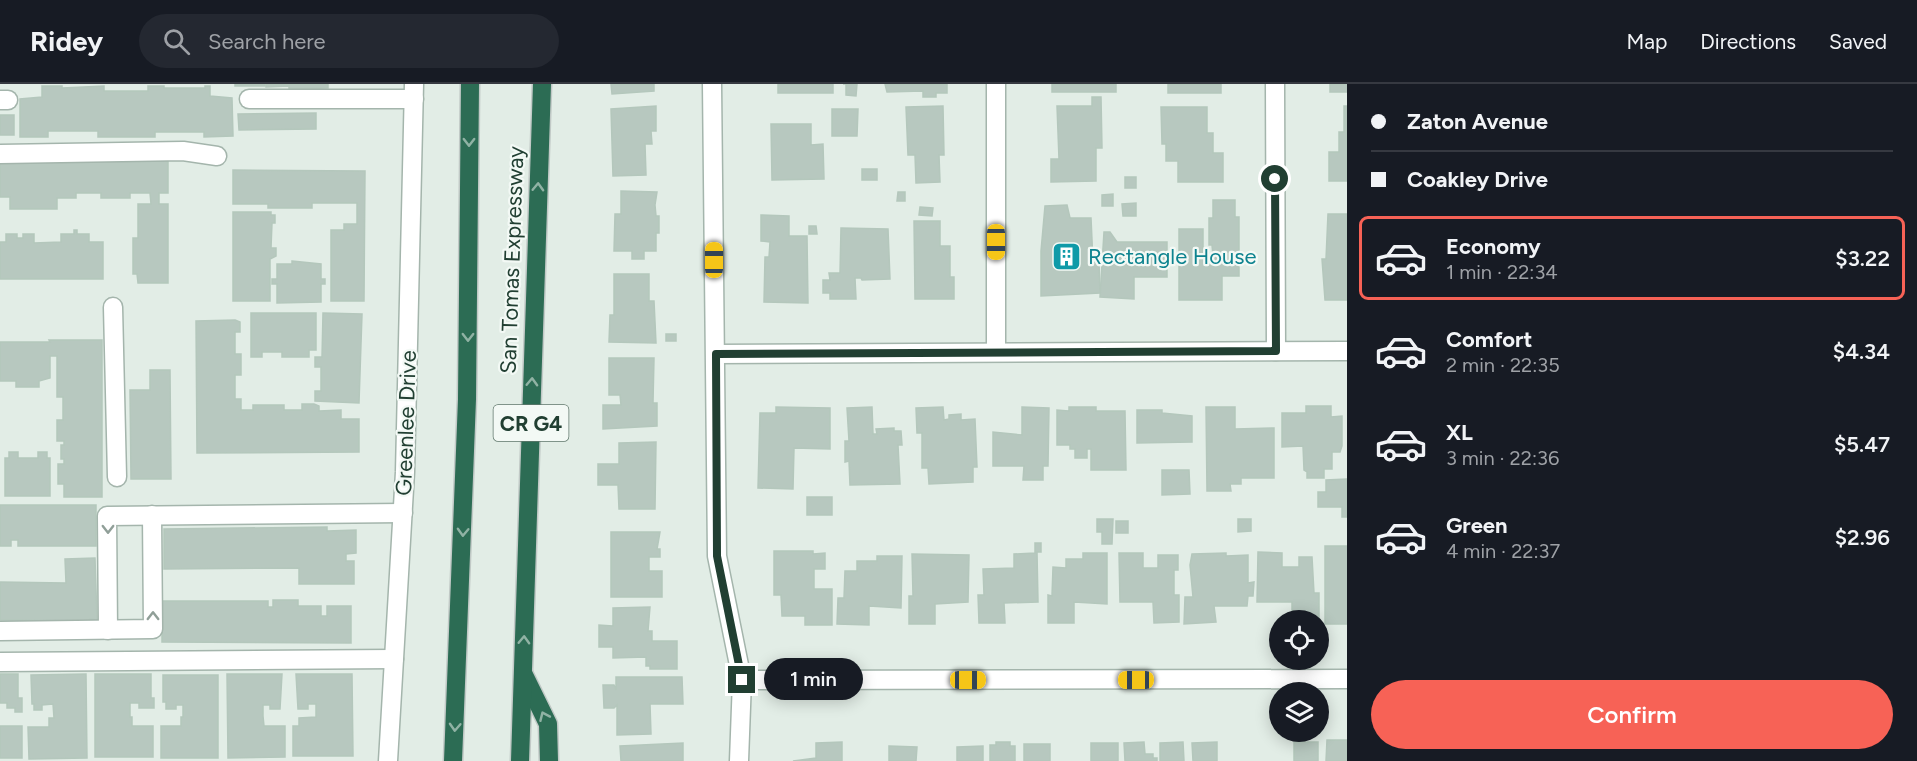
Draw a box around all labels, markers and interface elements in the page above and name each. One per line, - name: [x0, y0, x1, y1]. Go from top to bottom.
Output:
- search box: [139, 14, 559, 68]
- text: Ridey: [30, 24, 103, 58]
- icon: search: [160, 25, 193, 58]
- text: Search here: [208, 28, 326, 55]
- text: Map: [1626, 29, 1667, 54]
- text: Directions: [1700, 29, 1796, 54]
- text: Saved: [1829, 29, 1887, 54]
- text: Zaton Avenue: [1407, 108, 1548, 135]
- one-way arrow: [463, 138, 475, 147]
- street label: San Tomas Expressway: [495, 145, 529, 374]
- route start: [1261, 165, 1288, 192]
- text: Coakley Drive: [1407, 166, 1548, 193]
- one-way arrow: [532, 182, 545, 191]
- car: [987, 224, 1005, 260]
- icon: car: [1374, 231, 1428, 285]
- text: Economy: [1446, 233, 1541, 260]
- building icon: Rectangle House: [1051, 240, 1083, 272]
- car: [705, 242, 723, 278]
- place label: Rectangle House: [1088, 243, 1256, 270]
- text: $3.22: [1835, 245, 1890, 272]
- text: 1 min · 22:34: [1446, 260, 1558, 284]
- icon: car: [1374, 324, 1428, 378]
- text: Comfort: [1446, 326, 1532, 353]
- one-way arrow: [462, 333, 474, 342]
- text: $4.34: [1833, 338, 1890, 365]
- street label: Greenlee Drive: [390, 350, 422, 496]
- text: 2 min · 22:35: [1446, 353, 1560, 377]
- one-way arrow: [526, 377, 539, 386]
- road number: CR G4: [494, 405, 568, 441]
- icon: car: [1374, 417, 1428, 471]
- text: XL: [1446, 419, 1473, 446]
- text: $5.47: [1834, 431, 1890, 458]
- text: 3 min · 22:36: [1446, 446, 1559, 470]
- icon: car: [1374, 510, 1428, 564]
- text: Green: [1446, 512, 1508, 539]
- text: $2.96: [1835, 524, 1890, 551]
- one-way arrow: [101, 525, 114, 534]
- one-way arrow: [456, 528, 469, 537]
- text: 4 min · 22:37: [1446, 539, 1560, 563]
- map controls: [1269, 610, 1329, 742]
- button: locate: [1269, 610, 1329, 670]
- one-way arrow: [147, 611, 159, 620]
- one-way arrow: [518, 635, 531, 644]
- callout: 1 min: [763, 659, 862, 701]
- route end: [728, 666, 755, 693]
- text: 1 min: [790, 667, 837, 691]
- car: [950, 671, 986, 689]
- car: [1118, 671, 1154, 689]
- button: Confirm: [1371, 680, 1893, 749]
- button: layers: [1269, 682, 1329, 742]
- one-way arrow: [539, 711, 551, 722]
- one-way arrow: [448, 723, 461, 732]

